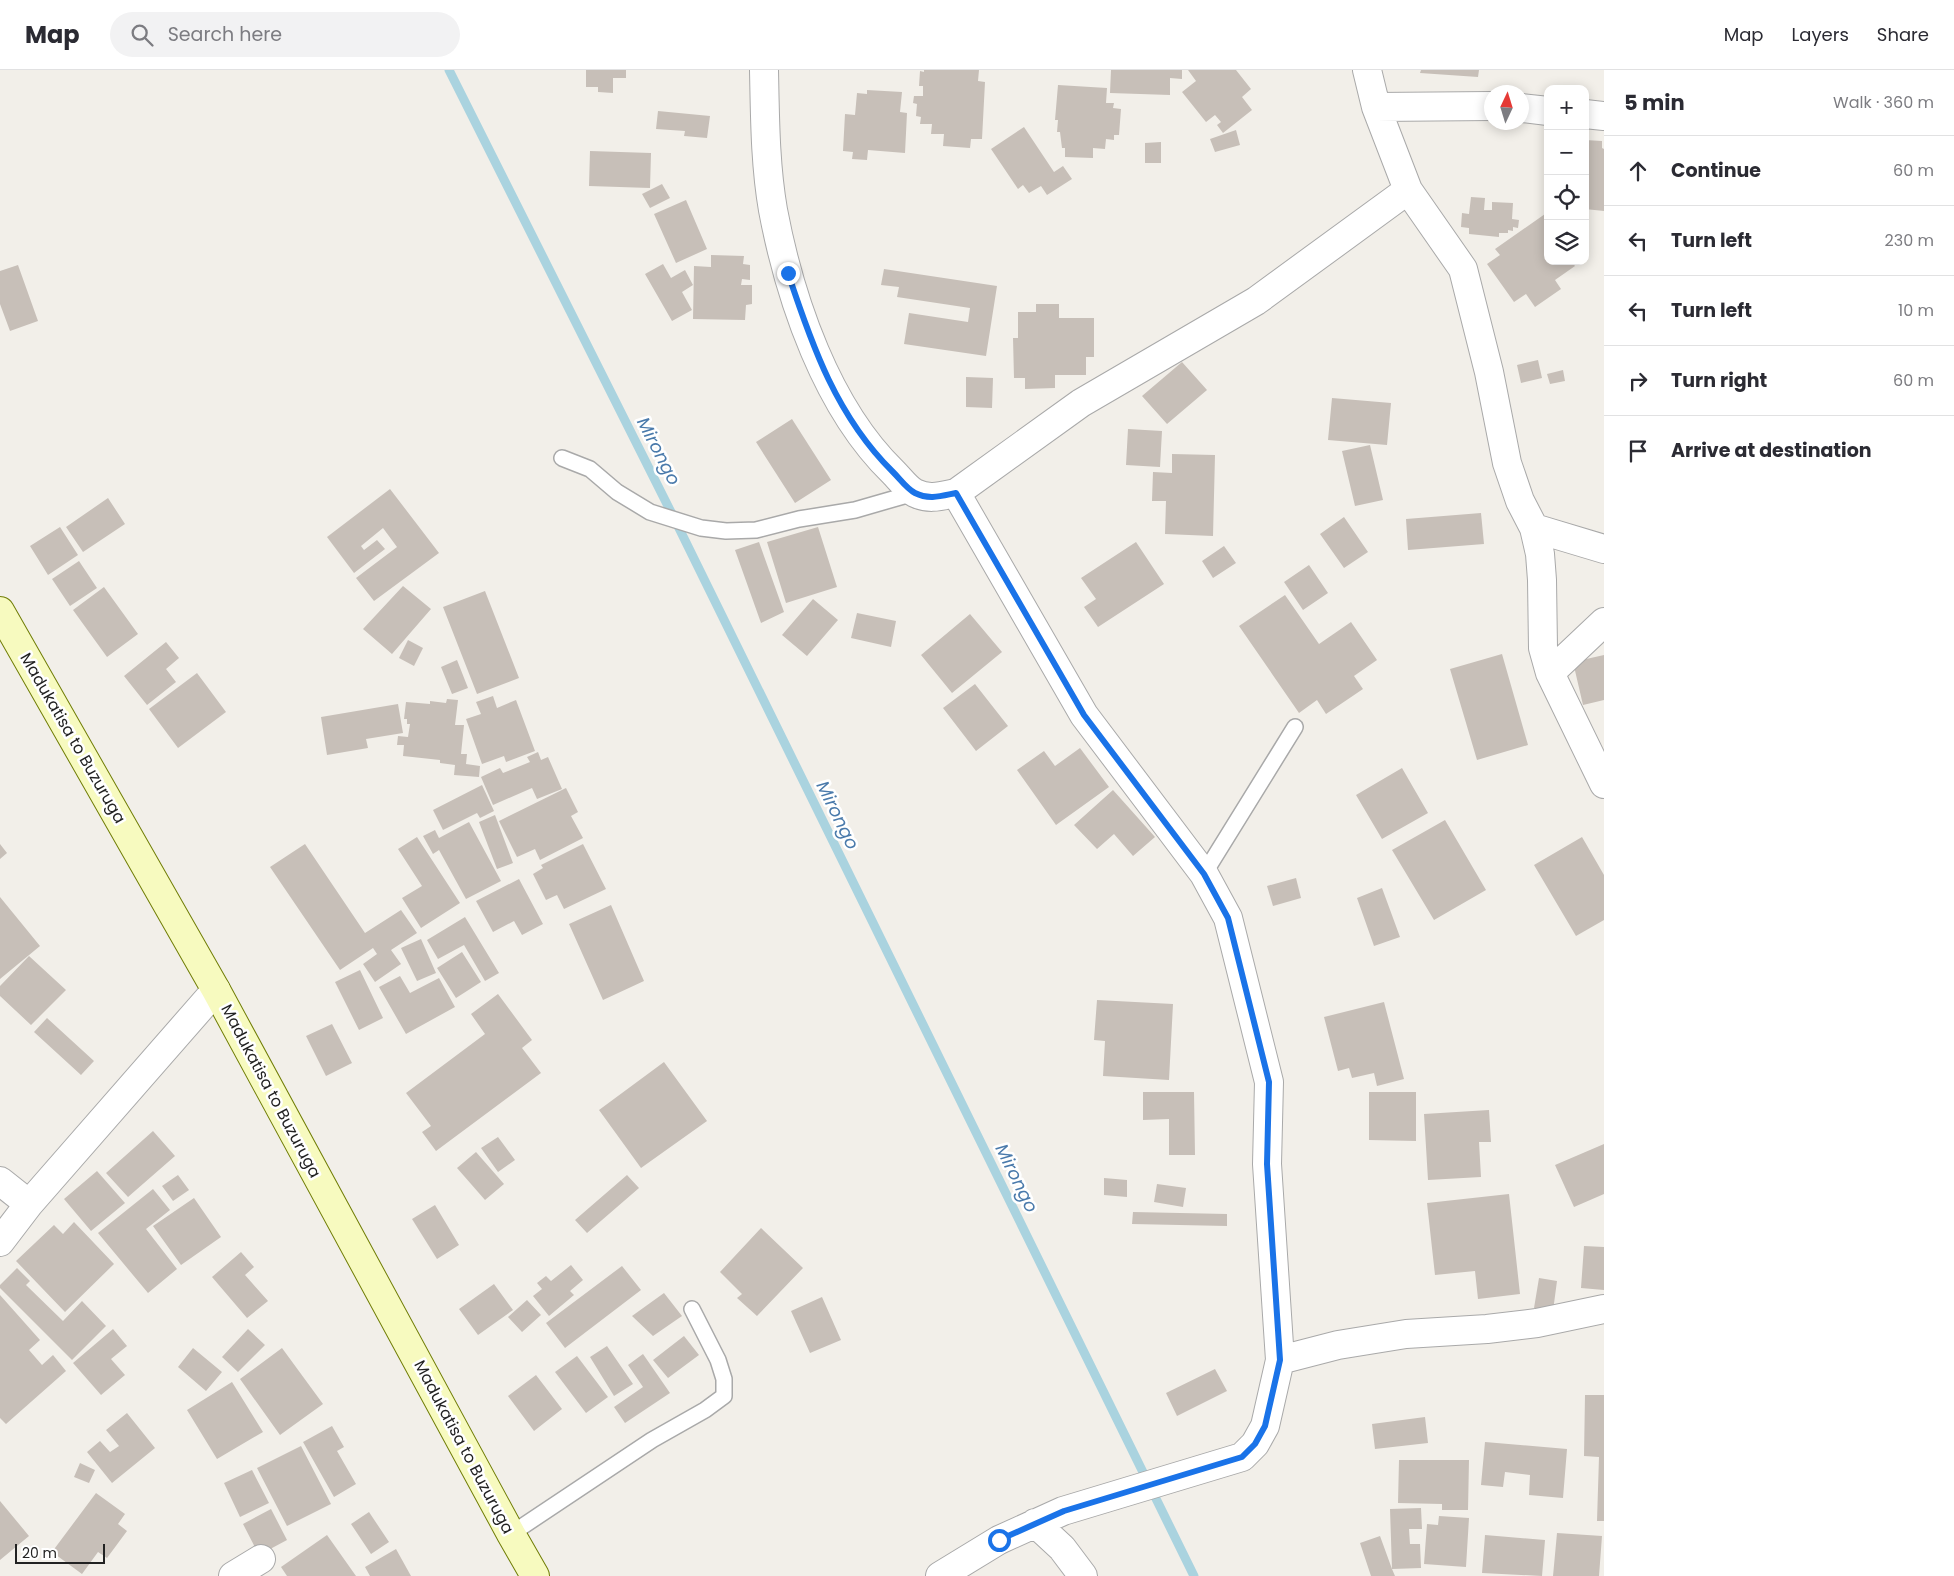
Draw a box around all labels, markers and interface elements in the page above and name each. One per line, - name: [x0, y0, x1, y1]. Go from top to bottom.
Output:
- search box: [110, 12, 460, 57]
- text: Map: [25, 18, 80, 51]
- icon: search: [128, 21, 156, 49]
- text: Search here: [168, 21, 282, 48]
- text: Map: [1724, 22, 1764, 47]
- text: Layers: [1792, 22, 1849, 47]
- text: Share: [1877, 22, 1929, 47]
- north arrow: [1484, 85, 1529, 130]
- map controls: [1544, 85, 1589, 265]
- button: +: [1544, 85, 1589, 130]
- text: 5 min: [1624, 88, 1685, 117]
- text: Walk · 360 m: [1833, 91, 1934, 114]
- button: −: [1544, 130, 1589, 175]
- icon: ahead: [1624, 157, 1652, 185]
- text: Continue: [1671, 157, 1761, 184]
- text: 60 m: [1893, 159, 1934, 182]
- button: locate: [1544, 175, 1589, 220]
- button: layers: [1544, 220, 1589, 265]
- icon: left: [1624, 227, 1652, 255]
- text: Turn left: [1671, 227, 1752, 254]
- text: 230 m: [1885, 229, 1934, 252]
- route end: [777, 262, 800, 285]
- icon: left: [1624, 297, 1652, 325]
- text: Turn left: [1671, 297, 1752, 324]
- text: 10 m: [1898, 299, 1934, 322]
- icon: right: [1624, 367, 1652, 395]
- text: Turn right: [1671, 367, 1767, 394]
- text: 60 m: [1893, 369, 1934, 392]
- water label: Mirongo: [631, 413, 687, 489]
- icon: arrive: [1624, 437, 1652, 465]
- text: Arrive at destination: [1671, 437, 1872, 464]
- street label: Madukatisa to Buzuruga: [15, 648, 131, 828]
- water label: Mirongo: [811, 777, 865, 853]
- street label: Madukatisa to Buzuruga: [215, 1000, 327, 1182]
- water label: Mirongo: [990, 1140, 1044, 1216]
- street label: Madukatisa to Buzuruga: [408, 1356, 520, 1538]
- route start: [988, 1529, 1011, 1552]
- scale bar: [15, 1541, 105, 1564]
- text: 20 m: [22, 1543, 57, 1563]

